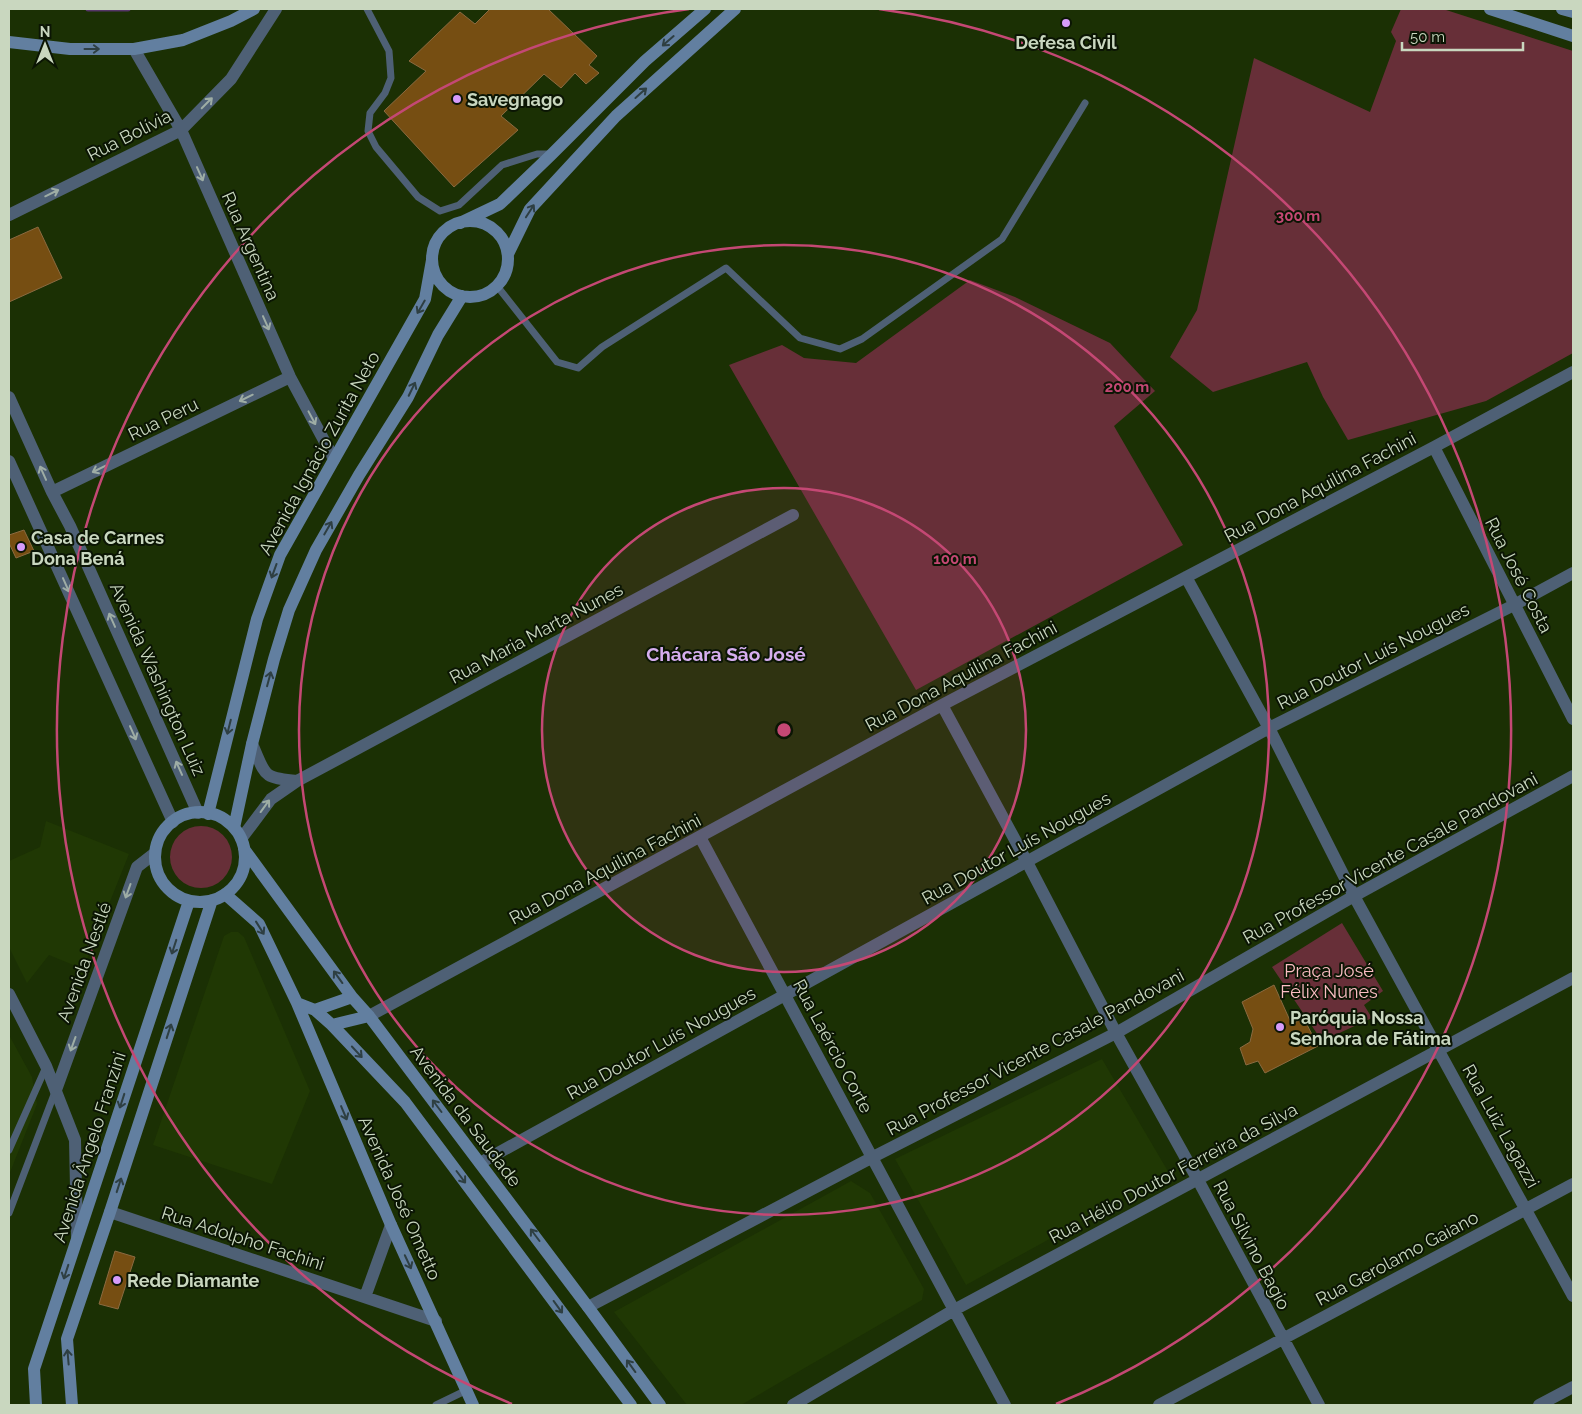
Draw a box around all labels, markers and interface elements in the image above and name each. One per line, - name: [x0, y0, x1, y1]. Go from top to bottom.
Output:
- marker: Defesa Civil: [1060, 17, 1072, 29]
- north arrow: [20, 20, 70, 70]
- scale bar: [1402, 20, 1523, 52]
- text: N: [40, 24, 50, 40]
- text: 50 m: [1410, 28, 1445, 46]
- place label: Defesa Civil: [1015, 32, 1117, 53]
- one-way arrow: [662, 35, 675, 46]
- one-way arrow: [84, 44, 100, 54]
- one-way arrow: [635, 87, 648, 99]
- place label: Savegnago: [467, 89, 563, 110]
- marker: Savegnago: [451, 93, 463, 105]
- one-way arrow: [200, 98, 212, 110]
- street label: Rua Bolívia: [83, 105, 175, 165]
- one-way arrow: [196, 166, 206, 181]
- one-way arrow: [45, 188, 60, 198]
- street label: Rua Argentina: [218, 188, 284, 304]
- one-way arrow: [525, 204, 535, 218]
- text: 300 m: [1276, 207, 1320, 225]
- one-way arrow: [416, 299, 426, 314]
- one-way arrow: [261, 315, 271, 330]
- street label: Avenida Ignácio Zurita Neto: [254, 347, 384, 558]
- text: 200 m: [1105, 378, 1149, 396]
- one-way arrow: [408, 382, 417, 397]
- street label: Rua Peru: [125, 393, 201, 445]
- one-way arrow: [239, 394, 254, 404]
- one-way arrow: [308, 410, 317, 425]
- street label: Rua Dona Aquilina Fachini: [1221, 428, 1419, 546]
- one-way arrow: [92, 464, 107, 474]
- one-way arrow: [38, 466, 48, 481]
- street label: Rua José Costa: [1481, 514, 1557, 636]
- one-way arrow: [324, 521, 334, 536]
- place label: Casa de Carnes Dona Bená: [31, 527, 164, 569]
- marker: Casa de Carnes Dona Bená: [15, 541, 27, 553]
- text: 100 m: [933, 550, 977, 568]
- one-way arrow: [269, 563, 278, 578]
- one-way arrow: [61, 577, 71, 592]
- street label: Rua Maria Marta Nunes: [446, 578, 627, 688]
- street label: Avenida Washington Luiz: [106, 579, 210, 779]
- street label: Rua Doutor Luís Nougues: [1274, 598, 1473, 714]
- one-way arrow: [107, 613, 117, 628]
- street label: Rua Dona Aquilina Fachini: [862, 617, 1060, 735]
- district label: Chácara São José: [646, 643, 806, 665]
- one-way arrow: [265, 671, 274, 687]
- one-way arrow: [224, 718, 233, 734]
- centre of rings: [775, 721, 793, 739]
- one-way arrow: [128, 725, 138, 740]
- one-way arrow: [174, 761, 183, 776]
- street label: Rua Professor Vicente Casale Pandovani: [1239, 768, 1541, 948]
- street label: Rua Doutor Luís Nougues: [918, 787, 1114, 909]
- one-way arrow: [260, 799, 270, 813]
- street label: Rua Dona Aquilina Fachini: [506, 810, 704, 928]
- one-way arrow: [123, 883, 132, 898]
- street label: Avenida Nestlé: [53, 899, 116, 1025]
- one-way arrow: [255, 921, 265, 935]
- one-way arrow: [168, 939, 178, 955]
- park label: Praça José Félix Nunes: [1280, 960, 1378, 1002]
- street label: Rua Professor Vicente Casale Pandovani: [883, 964, 1187, 1140]
- one-way arrow: [332, 971, 343, 984]
- street label: Rua Laércio Corte: [789, 975, 877, 1117]
- street label: Rua Doutor Luís Nougues: [563, 982, 759, 1104]
- place label: Paróquia Nossa Senhora de Fátima: [1290, 1007, 1451, 1049]
- marker: Paróquia Nossa Senhora de Fátima: [1274, 1021, 1286, 1033]
- one-way arrow: [165, 1023, 175, 1039]
- one-way arrow: [68, 1035, 77, 1051]
- street label: Avenida da Saudade: [406, 1041, 526, 1191]
- one-way arrow: [351, 1045, 363, 1058]
- street label: Avenida Ângelo Franzini: [47, 1049, 130, 1245]
- street label: Rua Luiz Lagazzi: [1458, 1061, 1544, 1191]
- one-way arrow: [117, 1093, 127, 1109]
- street label: Rua Hélio Doutor Ferreira da Silva: [1045, 1098, 1301, 1248]
- one-way arrow: [431, 1100, 442, 1113]
- one-way arrow: [339, 1105, 349, 1120]
- street label: Avenida José Ometto: [354, 1113, 446, 1283]
- one-way arrow: [456, 1170, 466, 1184]
- street label: Rua Silvino Bagio: [1209, 1177, 1295, 1313]
- one-way arrow: [115, 1178, 124, 1194]
- street label: Rua Adolpho Fachini: [159, 1202, 327, 1274]
- street label: Rua Gerolamo Gaiano: [1312, 1206, 1482, 1310]
- one-way arrow: [529, 1229, 540, 1242]
- one-way arrow: [404, 1254, 413, 1269]
- one-way arrow: [61, 1264, 70, 1280]
- place label: Rede Diamante: [127, 1270, 260, 1291]
- marker: Rede Diamante: [111, 1274, 123, 1286]
- one-way arrow: [553, 1300, 563, 1314]
- one-way arrow: [63, 1349, 73, 1365]
- one-way arrow: [626, 1360, 637, 1373]

